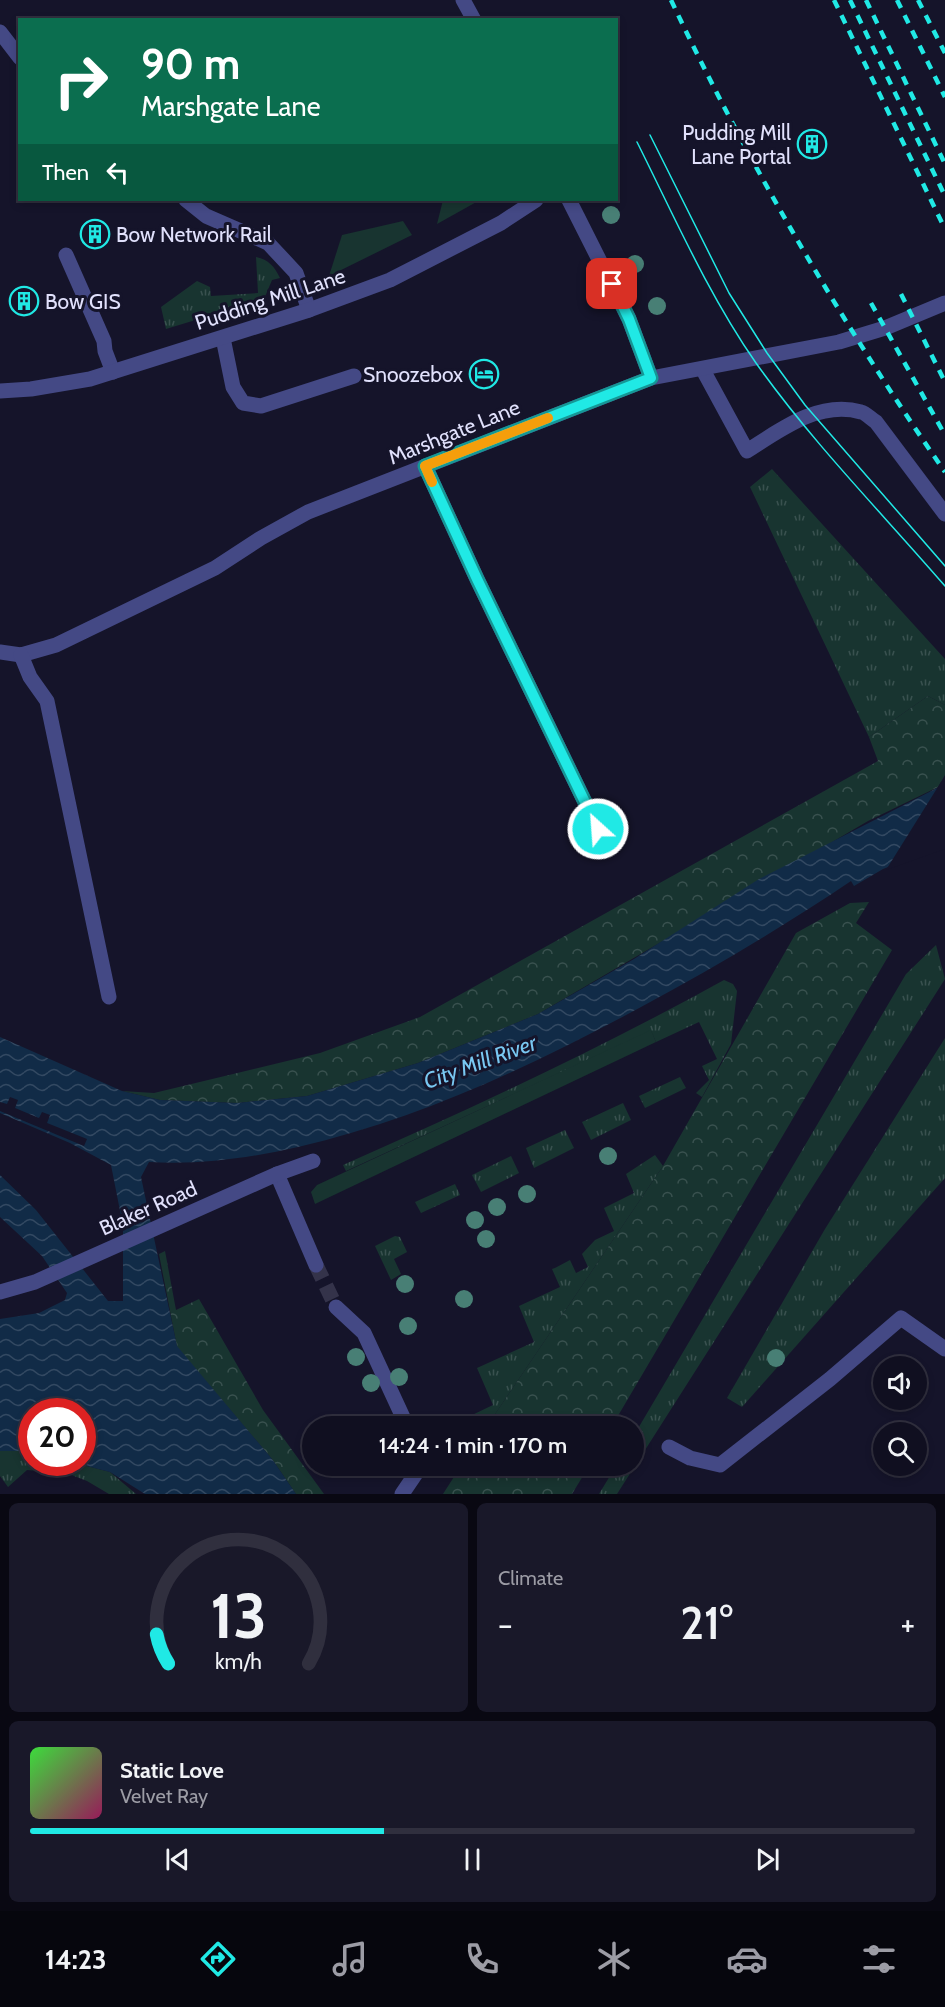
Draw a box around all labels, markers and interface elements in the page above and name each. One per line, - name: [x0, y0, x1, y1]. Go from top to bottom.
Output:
- text: 90 m: [141, 38, 240, 90]
- icon: right: [42, 42, 120, 120]
- text: Marshgate Lane: [141, 90, 321, 123]
- place label: Pudding Mill Lane Portal: [682, 120, 791, 169]
- building icon: Pudding Mill Lane Portal: [796, 128, 828, 160]
- icon: left: [101, 156, 134, 189]
- text: Then: [42, 159, 89, 186]
- building icon: Bow Network Rail: [79, 218, 111, 250]
- place label: Bow Network Rail: [116, 222, 272, 247]
- pin: [586, 258, 637, 309]
- street label: Pudding Mill Lane: [192, 263, 349, 335]
- icon: arrive: [595, 267, 628, 300]
- building icon: Bow GIS: [8, 285, 40, 317]
- place label: Bow GIS: [45, 289, 121, 314]
- hotel icon: Snoozebox: [468, 358, 500, 390]
- place label: Snoozebox: [363, 362, 463, 387]
- street label: Marshgate Lane: [385, 394, 524, 470]
- position arrow: [566, 797, 630, 861]
- water label: City Mill River: [420, 1029, 541, 1095]
- street label: Blaker Road: [95, 1175, 201, 1241]
- map controls: [873, 1356, 927, 1476]
- button: sound: [873, 1356, 927, 1410]
- speed limit sign: 20: [18, 1398, 96, 1476]
- button: search: [873, 1422, 927, 1476]
- text: 14:24 · 1 min · 170 m: [379, 1432, 567, 1459]
- text: Climate: [498, 1566, 563, 1590]
- text: 13: [210, 1578, 267, 1654]
- text: 21°: [680, 1596, 733, 1650]
- text: −: [498, 1604, 513, 1644]
- text: +: [900, 1604, 915, 1644]
- text: km/h: [215, 1649, 262, 1675]
- text: Static Love: [120, 1757, 224, 1784]
- text: Velvet Ray: [120, 1784, 208, 1808]
- icon: previous: [161, 1843, 194, 1876]
- icon: pause: [456, 1843, 489, 1876]
- icon: next: [751, 1843, 784, 1876]
- icon: directions: [197, 1938, 239, 1980]
- icon: music: [329, 1938, 371, 1980]
- icon: phone: [461, 1938, 503, 1980]
- icon: climate: [593, 1938, 635, 1980]
- icon: car: [726, 1938, 768, 1980]
- icon: filters: [858, 1938, 900, 1980]
- text: 14:23: [45, 1943, 107, 1976]

